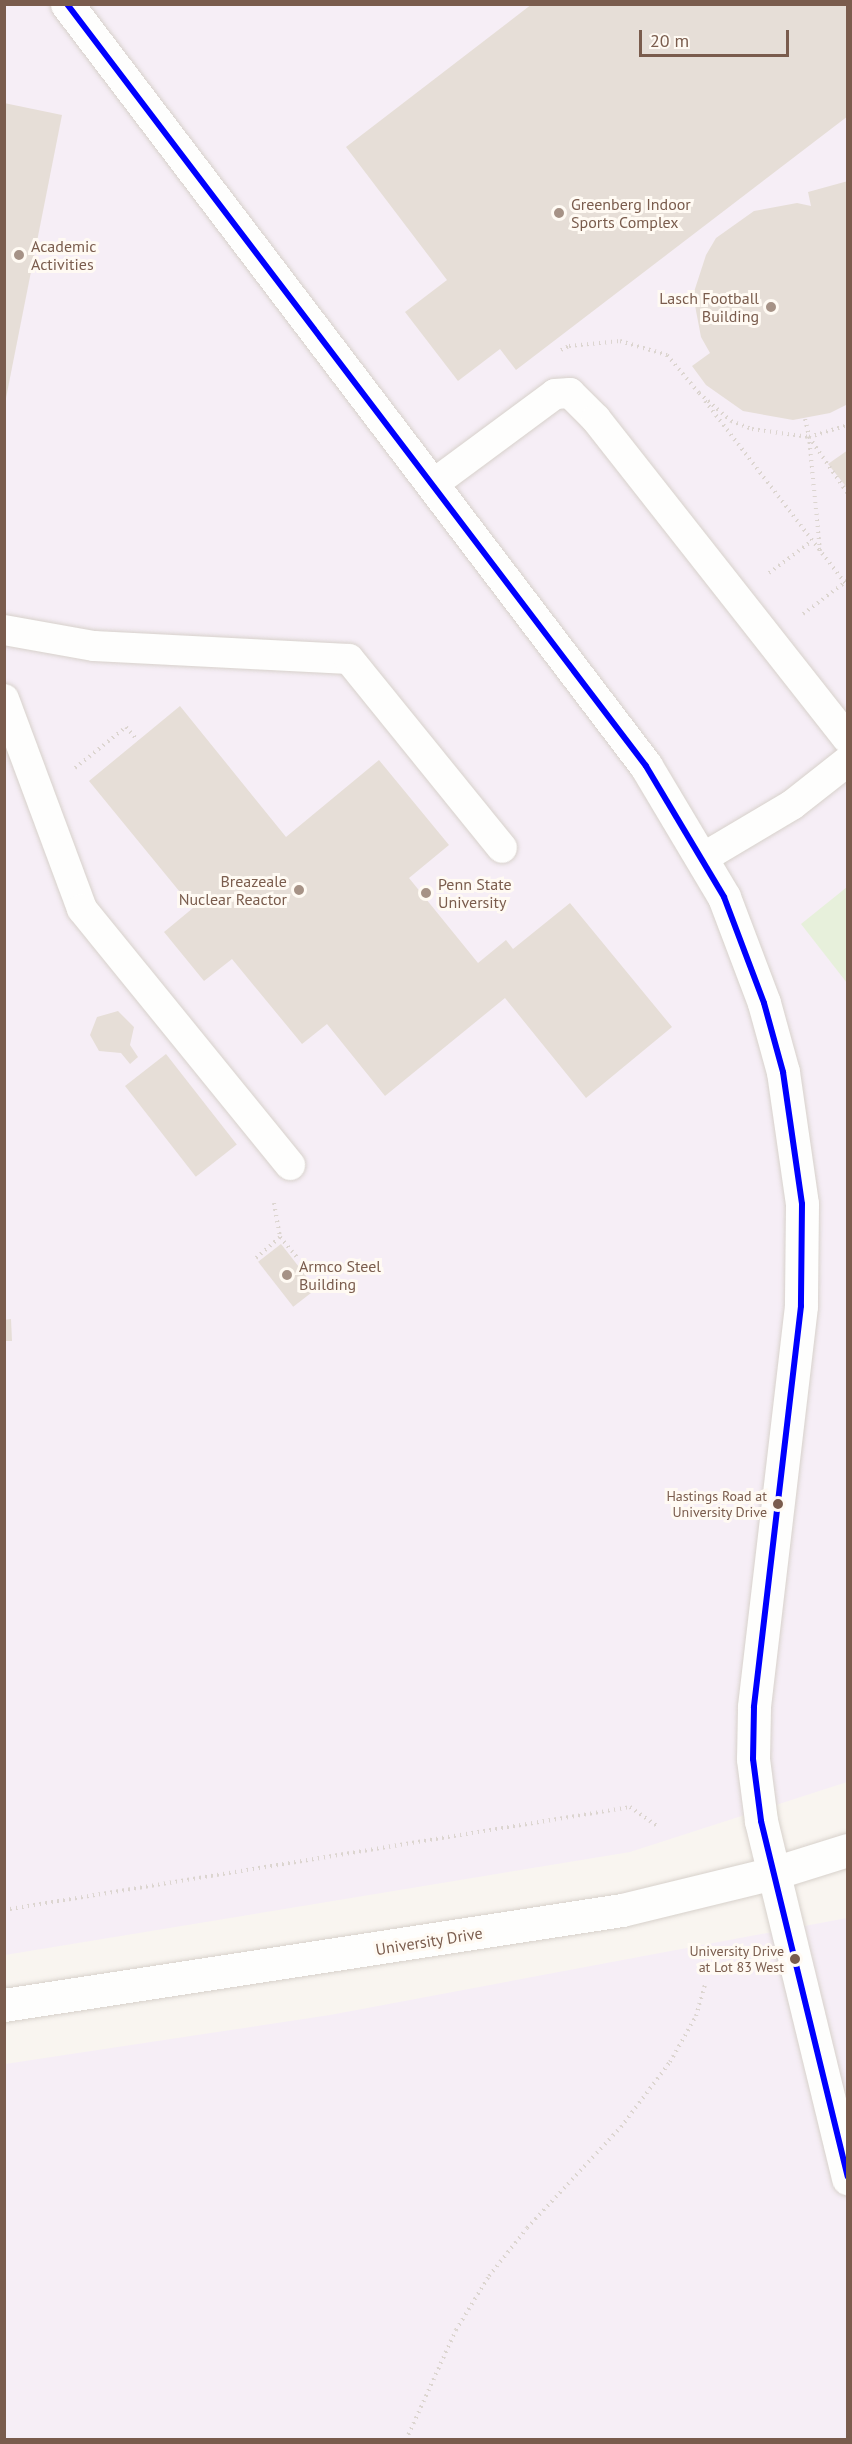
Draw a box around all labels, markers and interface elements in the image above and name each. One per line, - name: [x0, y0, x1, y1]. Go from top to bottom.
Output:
- scale bar: [642, 18, 792, 56]
- text: 20 m: [650, 29, 689, 52]
- place label: Greenberg Indoor Sports Complex: [571, 194, 691, 232]
- marker: Greenberg Indoor Sports Complex: [552, 206, 566, 220]
- place label: Academic Activities: [31, 236, 97, 274]
- marker: Academic Activities: [12, 248, 26, 262]
- place label: Lasch Football Building: [659, 288, 759, 326]
- marker: Lasch Football Building: [764, 300, 778, 314]
- place label: Breazeale Nuclear Reactor: [179, 871, 287, 909]
- place label: Penn State University: [438, 874, 512, 912]
- marker: Breazeale Nuclear Reactor: [292, 883, 306, 897]
- marker: Penn State University: [419, 886, 433, 900]
- place label: Armco Steel Building: [299, 1256, 381, 1294]
- marker: Armco Steel Building: [280, 1268, 294, 1282]
- place label: Hastings Road at University Drive: [666, 1488, 767, 1520]
- marker: Hastings Road at University Drive: [772, 1498, 784, 1510]
- street label: University Drive: [374, 1923, 484, 1959]
- place label: University Drive at Lot 83 West: [689, 1943, 784, 1976]
- marker: University Drive at Lot 83 West: [789, 1953, 801, 1965]

